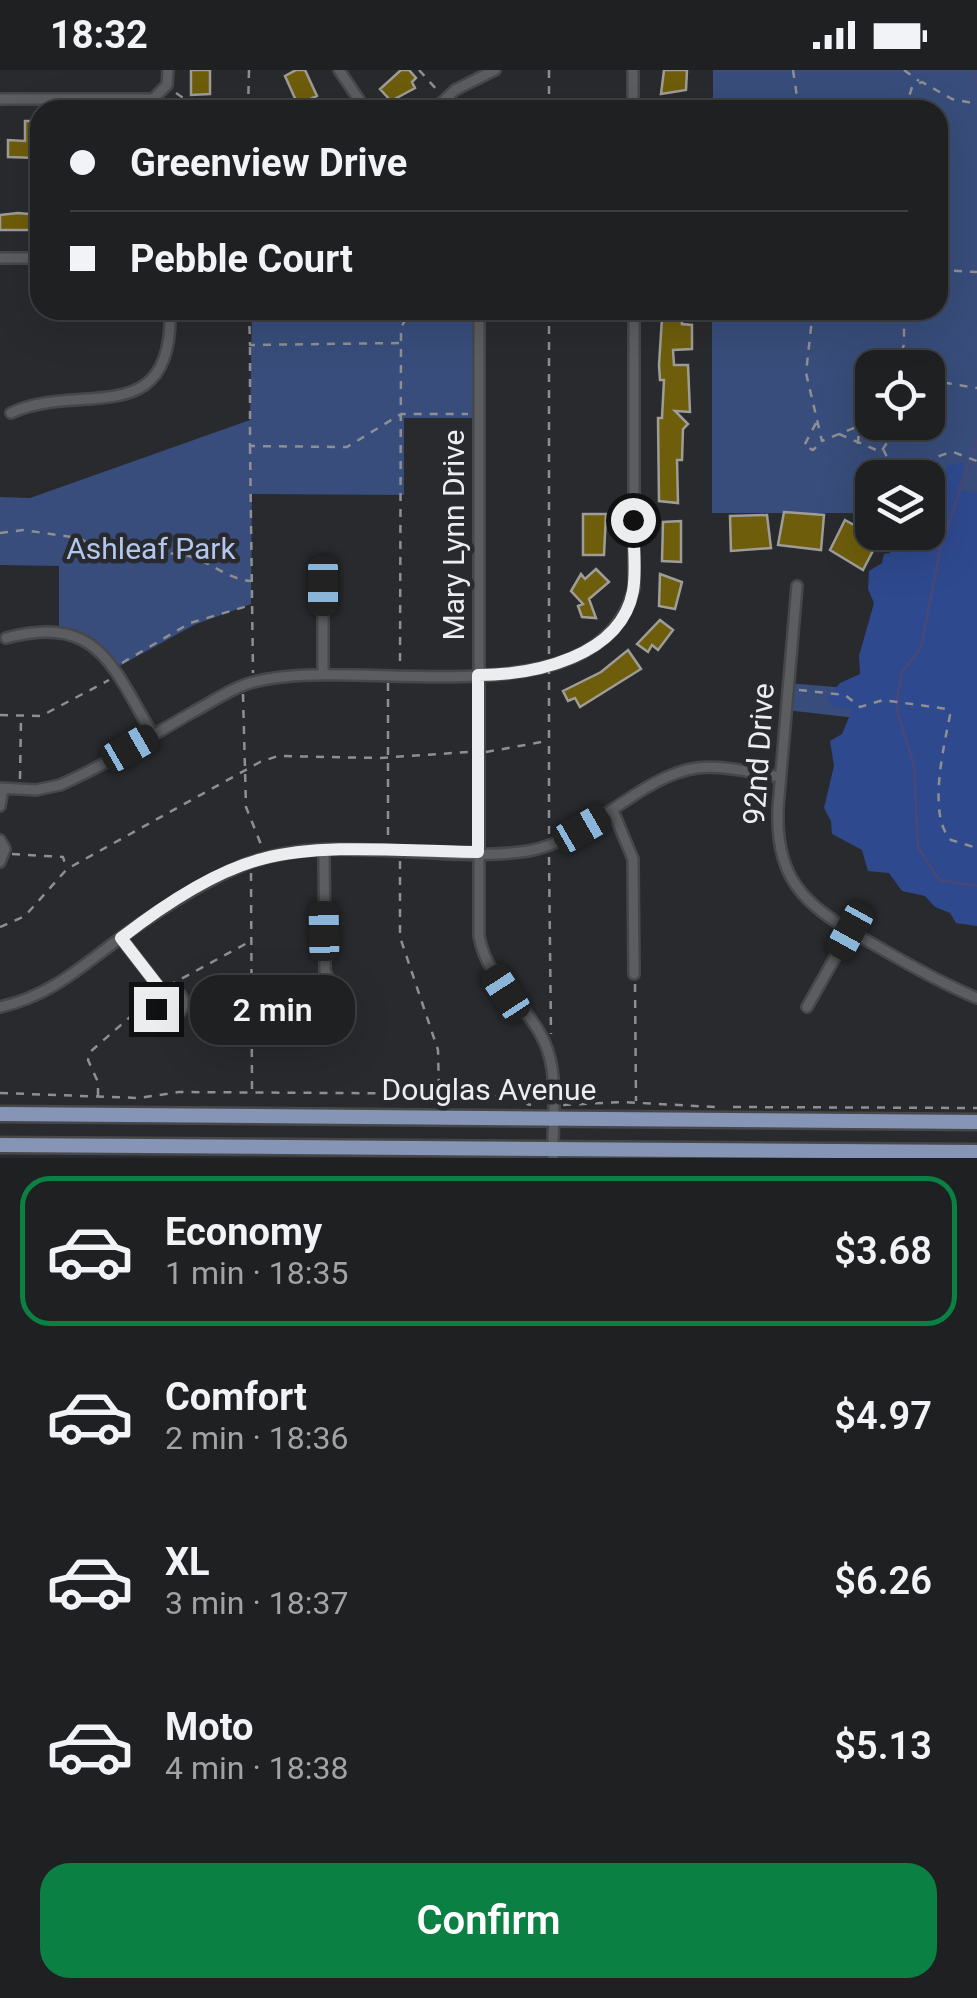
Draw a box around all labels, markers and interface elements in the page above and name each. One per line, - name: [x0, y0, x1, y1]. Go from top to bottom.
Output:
- text: 18:32: [50, 13, 148, 57]
- text: Greenview Drive: [130, 141, 407, 185]
- text: Pebble Court: [130, 237, 353, 281]
- map controls: [855, 350, 945, 550]
- button: locate: [855, 350, 945, 440]
- street label: Mary Lynn Drive: [436, 430, 471, 640]
- button: layers: [855, 460, 945, 550]
- route start: [611, 498, 656, 543]
- park label: Ashleaf Park: [66, 531, 237, 566]
- car: [308, 556, 338, 616]
- street label: 92nd Drive: [736, 682, 781, 826]
- car: [97, 720, 163, 776]
- car: [549, 801, 615, 857]
- car: [822, 897, 878, 965]
- car: [308, 901, 340, 961]
- car: [477, 960, 535, 1026]
- callout: 2 min: [191, 974, 356, 1044]
- route end: [134, 987, 179, 1032]
- text: 2 min: [232, 991, 313, 1029]
- street label: Douglas Avenue: [382, 1072, 596, 1107]
- icon: car: [45, 1206, 135, 1296]
- text: Economy: [165, 1210, 322, 1254]
- text: $3.68: [834, 1229, 932, 1273]
- text: 1 min · 18:35: [165, 1254, 348, 1292]
- icon: car: [45, 1371, 135, 1461]
- text: Comfort: [165, 1375, 307, 1419]
- text: $4.97: [834, 1394, 932, 1438]
- text: 2 min · 18:36: [165, 1419, 348, 1457]
- icon: car: [45, 1536, 135, 1626]
- text: XL: [165, 1540, 210, 1584]
- text: $6.26: [834, 1559, 932, 1603]
- text: 3 min · 18:37: [165, 1584, 348, 1622]
- icon: car: [45, 1701, 135, 1791]
- text: Moto: [165, 1705, 254, 1749]
- text: $5.13: [834, 1724, 932, 1768]
- text: 4 min · 18:38: [165, 1749, 348, 1787]
- button: Confirm: [40, 1863, 937, 1978]

